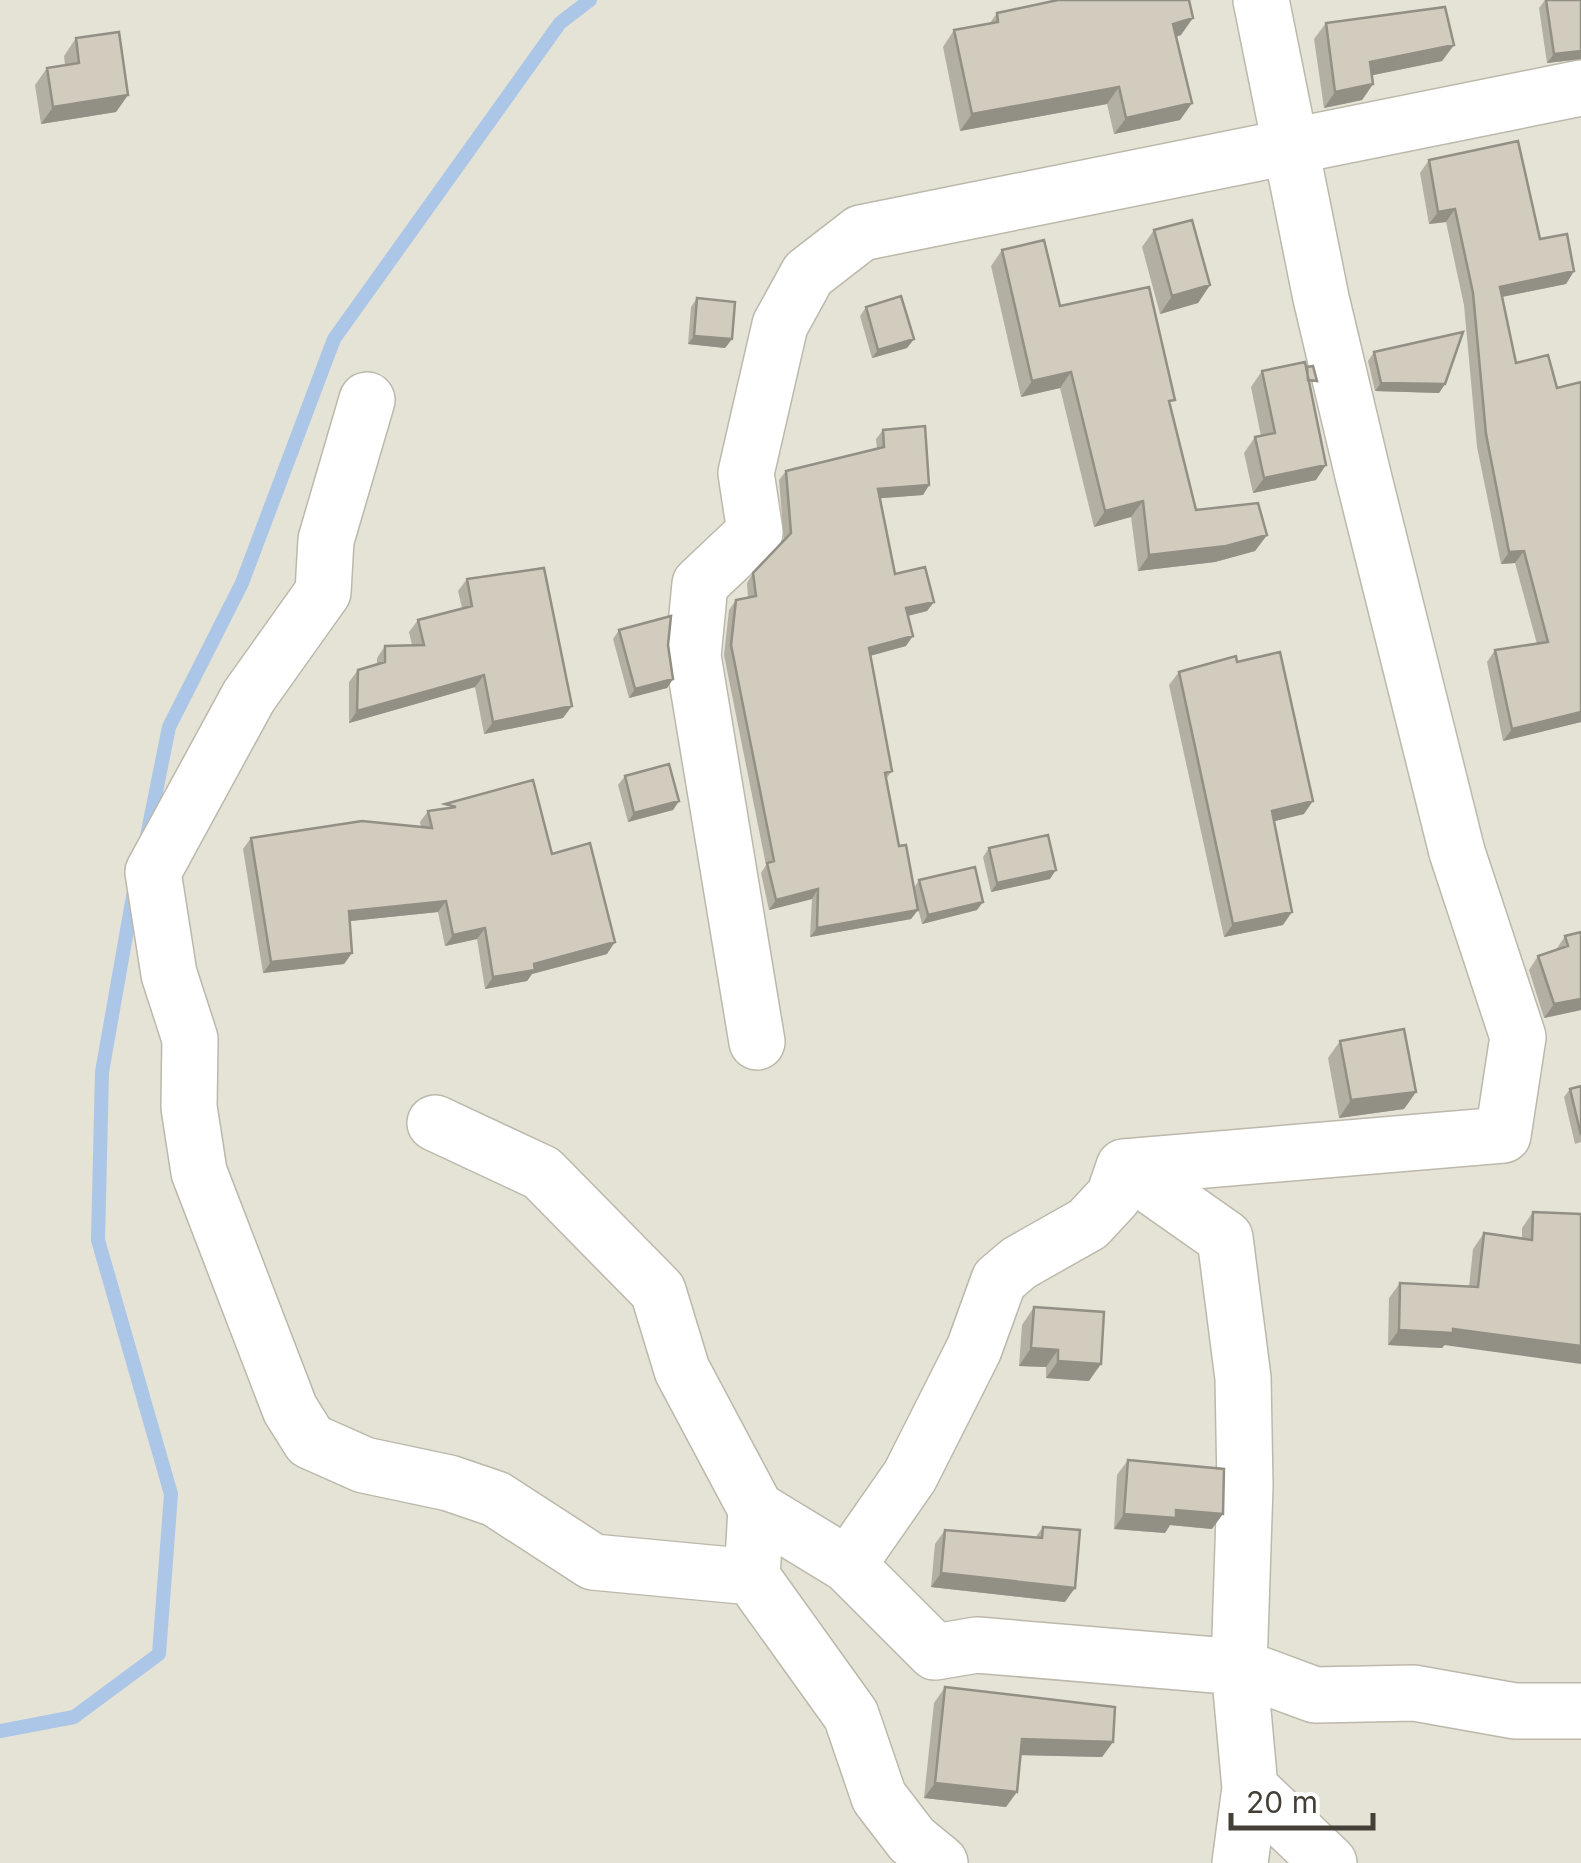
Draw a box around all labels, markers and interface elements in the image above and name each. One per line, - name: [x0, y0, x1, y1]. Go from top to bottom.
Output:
- scale bar: [1231, 1768, 1374, 1830]
- text: 20 m: [1246, 1784, 1318, 1820]

